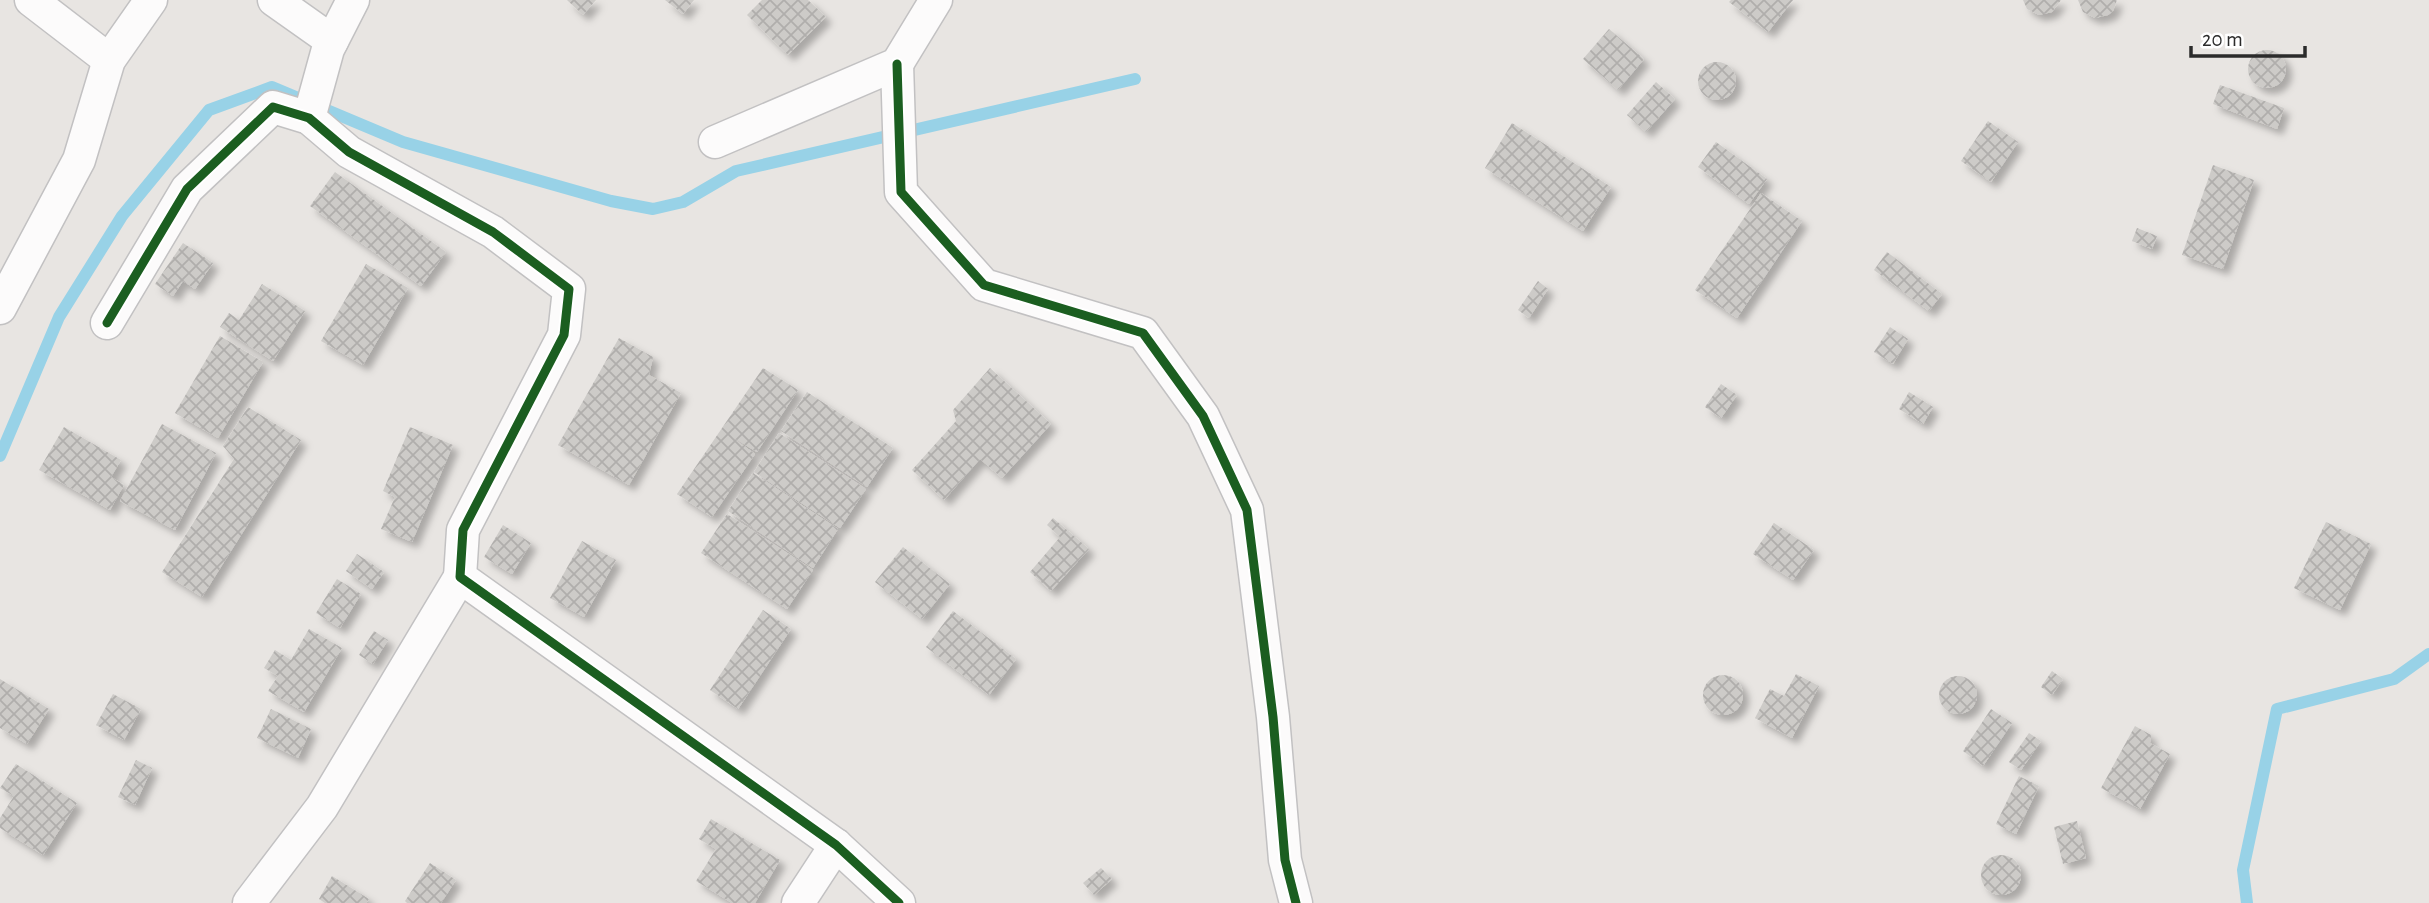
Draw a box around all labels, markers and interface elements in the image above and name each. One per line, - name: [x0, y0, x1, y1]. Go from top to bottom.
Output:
- scale bar: [2191, 14, 2305, 58]
- text: 20 m: [2202, 29, 2243, 50]

